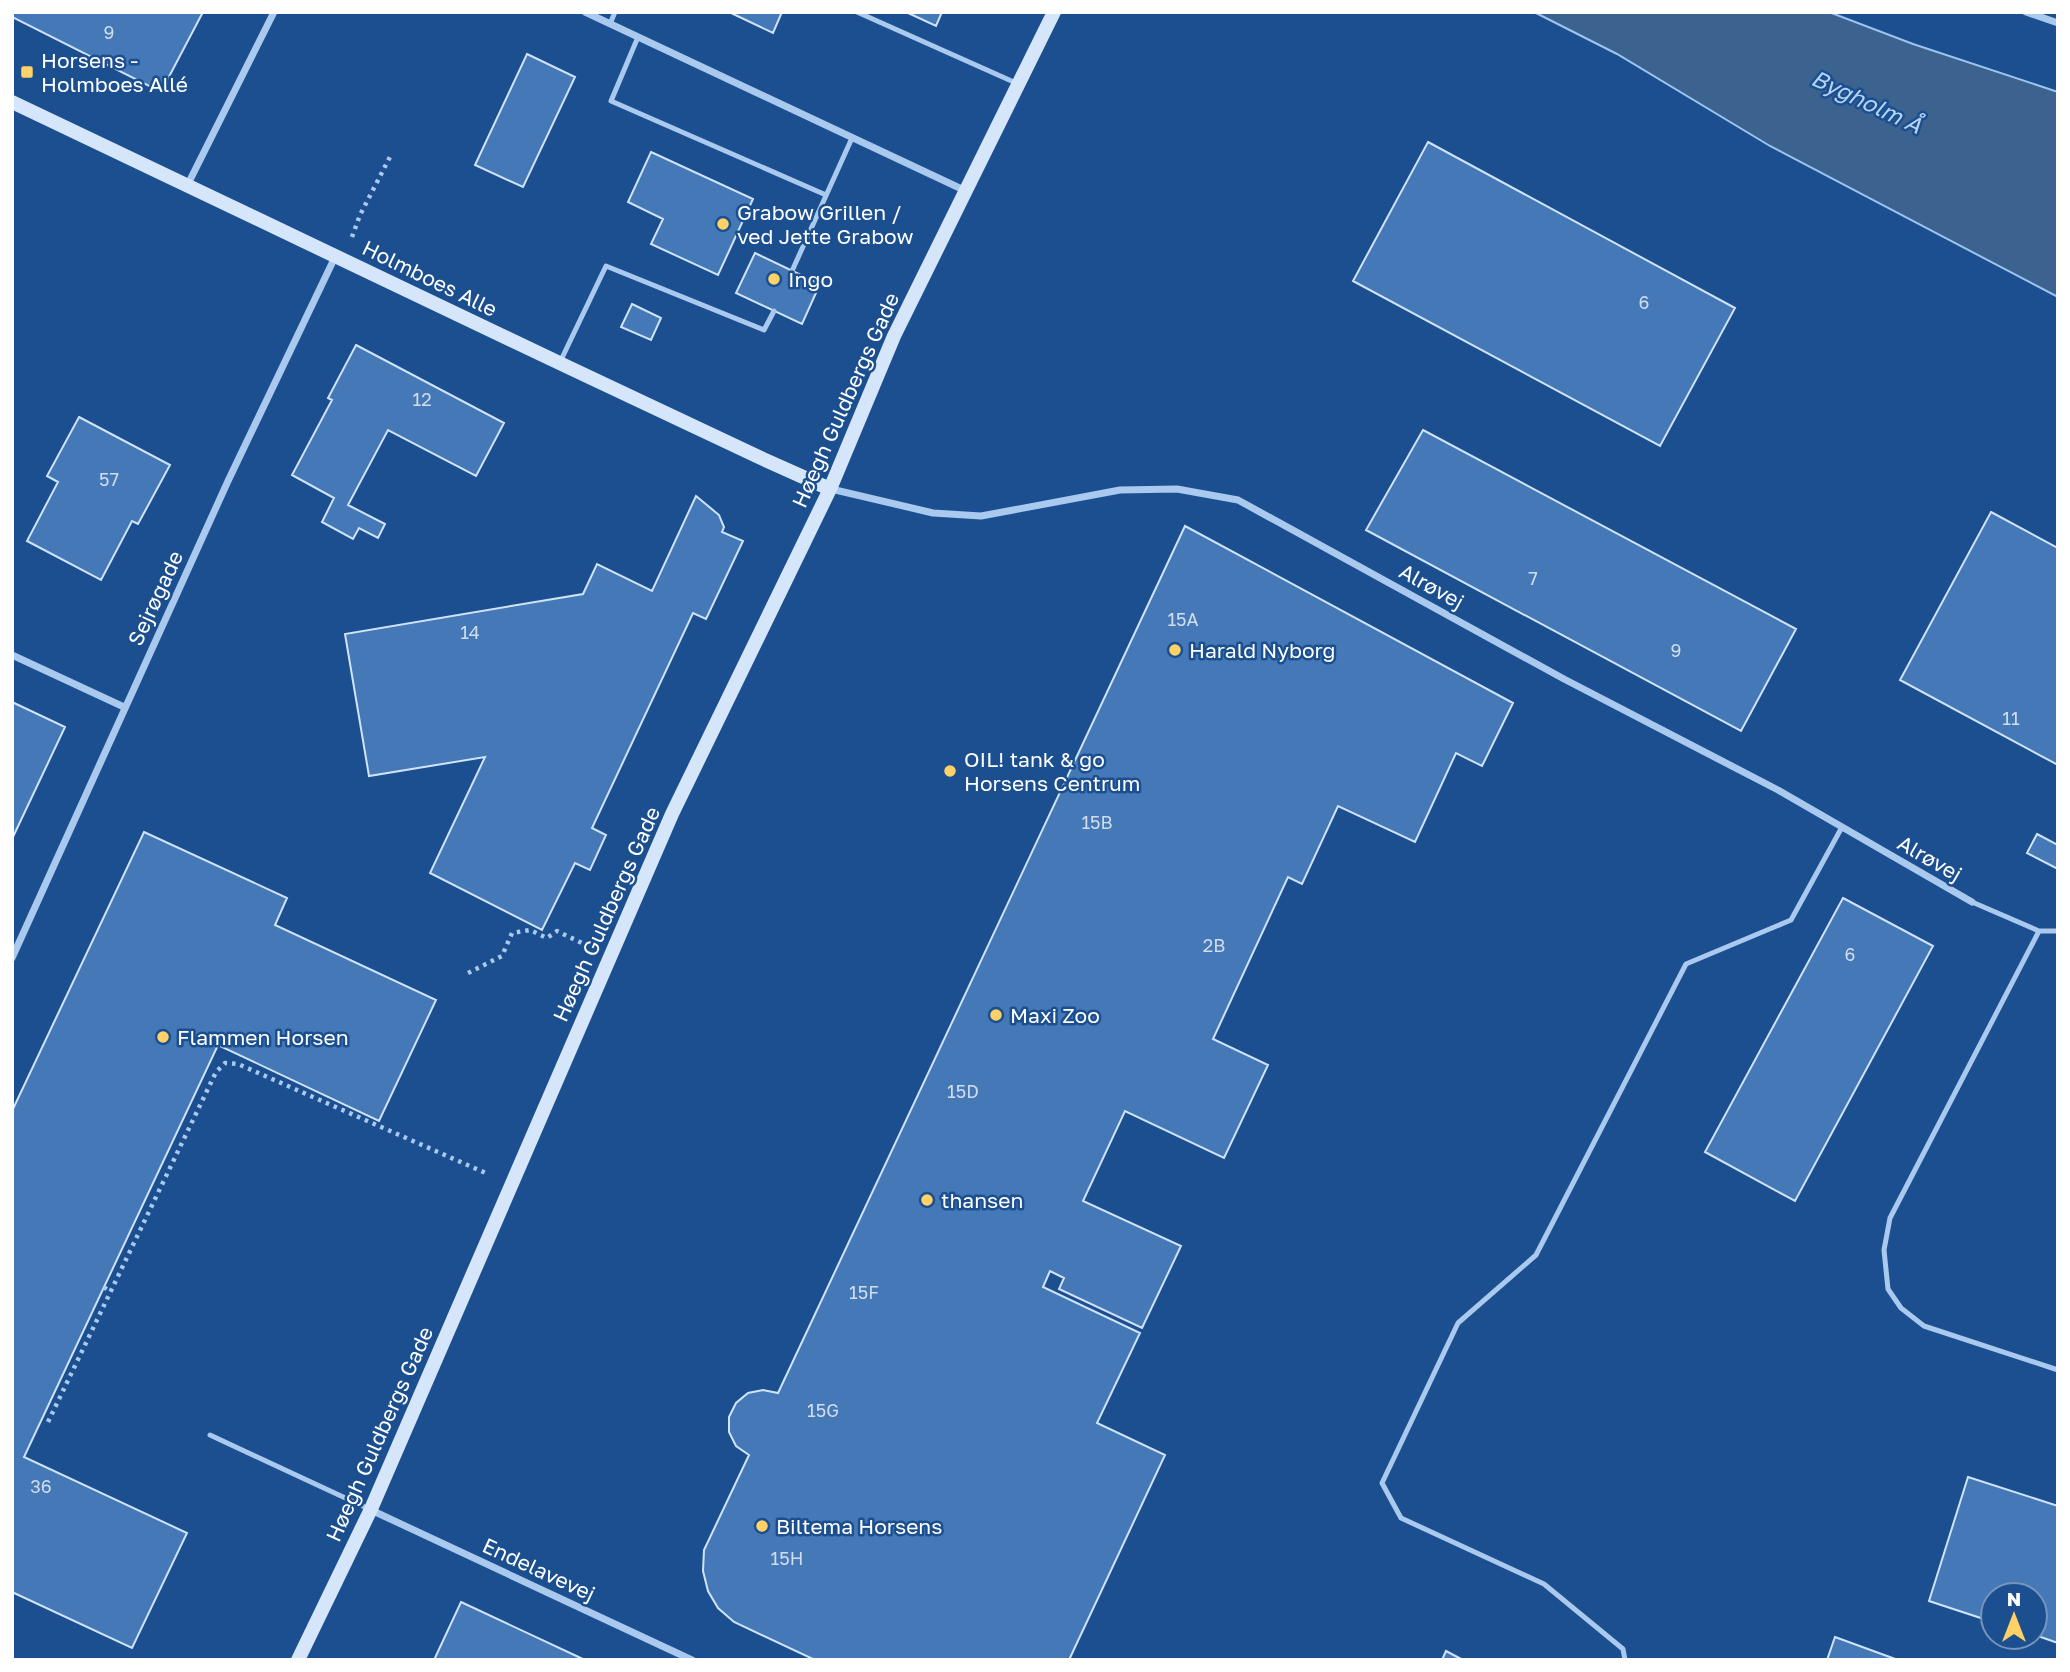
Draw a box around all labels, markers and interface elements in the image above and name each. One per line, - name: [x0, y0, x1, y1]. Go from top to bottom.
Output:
- house number: 9: [104, 21, 114, 43]
- place label: Horsens - Holmboes Allé: [41, 47, 188, 97]
- water label: Bygholm Å: [1807, 63, 1927, 139]
- marker: Horsens - Holmboes Allé: [19, 64, 35, 80]
- place label: Grabow Grillen / ved Jette Grabow: [737, 199, 914, 249]
- marker: Grabow Grillen / ved Jette Grabow: [715, 216, 731, 232]
- street label: Holmboes Alle: [358, 234, 502, 322]
- place label: Ingo: [788, 266, 833, 292]
- marker: Ingo: [766, 271, 782, 287]
- street label: Høegh Guldbergs Gade: [786, 288, 904, 512]
- house number: 6: [1639, 291, 1649, 313]
- house number: 12: [412, 388, 432, 410]
- house number: 57: [99, 468, 119, 490]
- street label: Sejrøgade: [122, 546, 188, 650]
- street label: Alrøvej: [1395, 558, 1469, 614]
- house number: 7: [1528, 567, 1538, 589]
- house number: 15A: [1167, 608, 1199, 630]
- house number: 14: [460, 621, 480, 643]
- place label: Harald Nyborg: [1189, 637, 1335, 663]
- house number: 9: [1671, 639, 1681, 661]
- marker: Harald Nyborg: [1167, 642, 1183, 658]
- house number: 11: [2002, 707, 2020, 729]
- place label: OIL! tank & go Horsens Centrum: [964, 746, 1140, 796]
- marker: OIL! tank & go Horsens Centrum: [942, 763, 958, 779]
- street label: Høegh Guldbergs Gade: [547, 802, 665, 1026]
- house number: 15B: [1081, 811, 1113, 833]
- street label: Alrøvej: [1893, 829, 1967, 887]
- house number: 2B: [1203, 934, 1225, 956]
- house number: 6: [1845, 943, 1855, 965]
- place label: Maxi Zoo: [1010, 1002, 1100, 1028]
- marker: Maxi Zoo: [988, 1007, 1004, 1023]
- place label: Flammen Horsen: [177, 1024, 349, 1050]
- marker: Flammen Horsen: [155, 1029, 171, 1045]
- house number: 15D: [947, 1080, 979, 1102]
- place label: thansen: [941, 1187, 1023, 1213]
- marker: thansen: [919, 1192, 935, 1208]
- house number: 15F: [849, 1281, 879, 1303]
- street label: Høegh Guldbergs Gade: [320, 1322, 438, 1546]
- house number: 15G: [807, 1399, 839, 1421]
- house number: 36: [30, 1475, 52, 1497]
- place label: Biltema Horsens: [776, 1513, 942, 1539]
- marker: Biltema Horsens: [754, 1518, 770, 1534]
- street label: Endelavevej: [479, 1532, 599, 1606]
- house number: 15H: [771, 1547, 803, 1569]
- north arrow: [1979, 1581, 2049, 1651]
- text: N: [2007, 1587, 2021, 1610]

